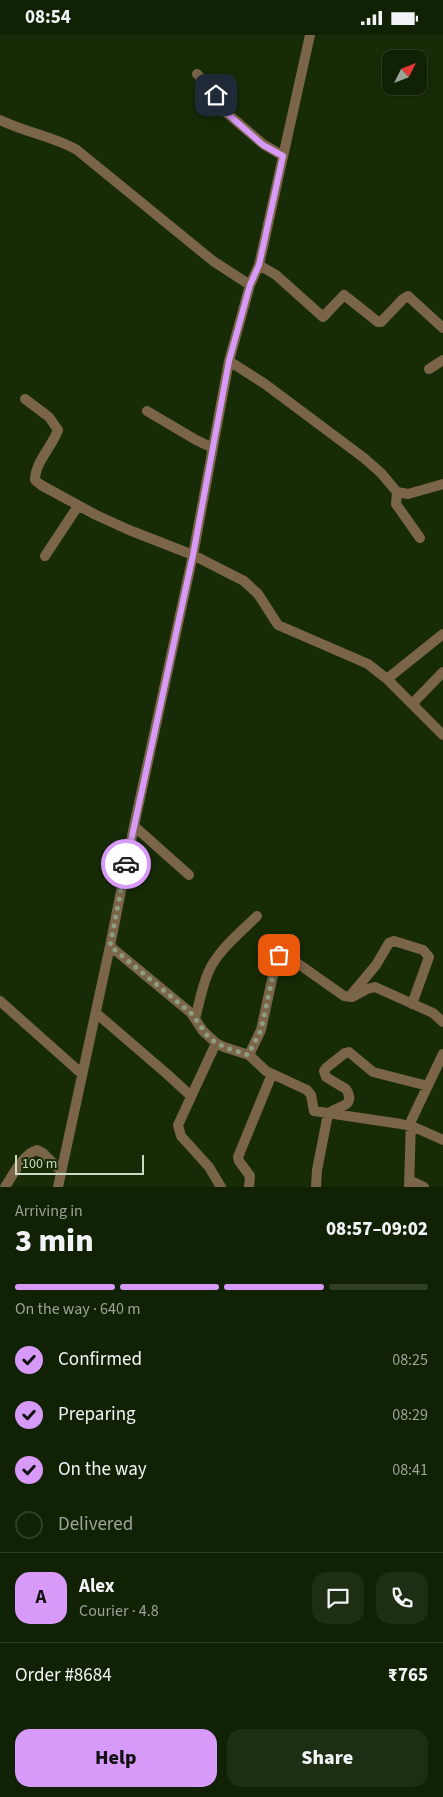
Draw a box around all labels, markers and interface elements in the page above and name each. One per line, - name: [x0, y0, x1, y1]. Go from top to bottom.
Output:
- text: 08:54: [25, 4, 71, 31]
- north arrow: [382, 50, 428, 95]
- map controls: [382, 50, 427, 95]
- pin: [195, 74, 237, 116]
- icon: home: [202, 81, 230, 109]
- courier: [101, 839, 151, 889]
- icon: car: [112, 850, 140, 878]
- pin: [258, 934, 300, 976]
- icon: bag: [265, 941, 293, 969]
- scale bar: [15, 1152, 144, 1175]
- text: 100 m: [22, 1154, 57, 1174]
- text: Arriving in: [15, 1200, 83, 1222]
- text: 08:57–09:02: [326, 1216, 428, 1243]
- text: 3 min: [15, 1218, 94, 1264]
- text: On the way · 640 m: [15, 1298, 140, 1320]
- icon: check: [15, 1346, 43, 1374]
- text: Confirmed: [58, 1346, 142, 1373]
- text: 08:25: [392, 1349, 428, 1371]
- icon: check: [15, 1401, 43, 1429]
- text: Preparing: [58, 1401, 136, 1428]
- text: 08:29: [392, 1404, 428, 1426]
- icon: check: [15, 1456, 43, 1484]
- text: On the way: [58, 1456, 147, 1483]
- text: 08:41: [392, 1459, 428, 1481]
- text: Delivered: [58, 1511, 133, 1538]
- button: chat: [312, 1572, 364, 1624]
- button: phone: [376, 1572, 428, 1624]
- text: Alex: [79, 1573, 115, 1600]
- text: A: [36, 1584, 46, 1611]
- text: Courier · 4.8: [79, 1600, 159, 1622]
- text: Order #8684: [15, 1662, 112, 1689]
- text: ₹765: [388, 1662, 428, 1689]
- button: Help: [15, 1729, 217, 1787]
- button: Share: [227, 1729, 428, 1787]

